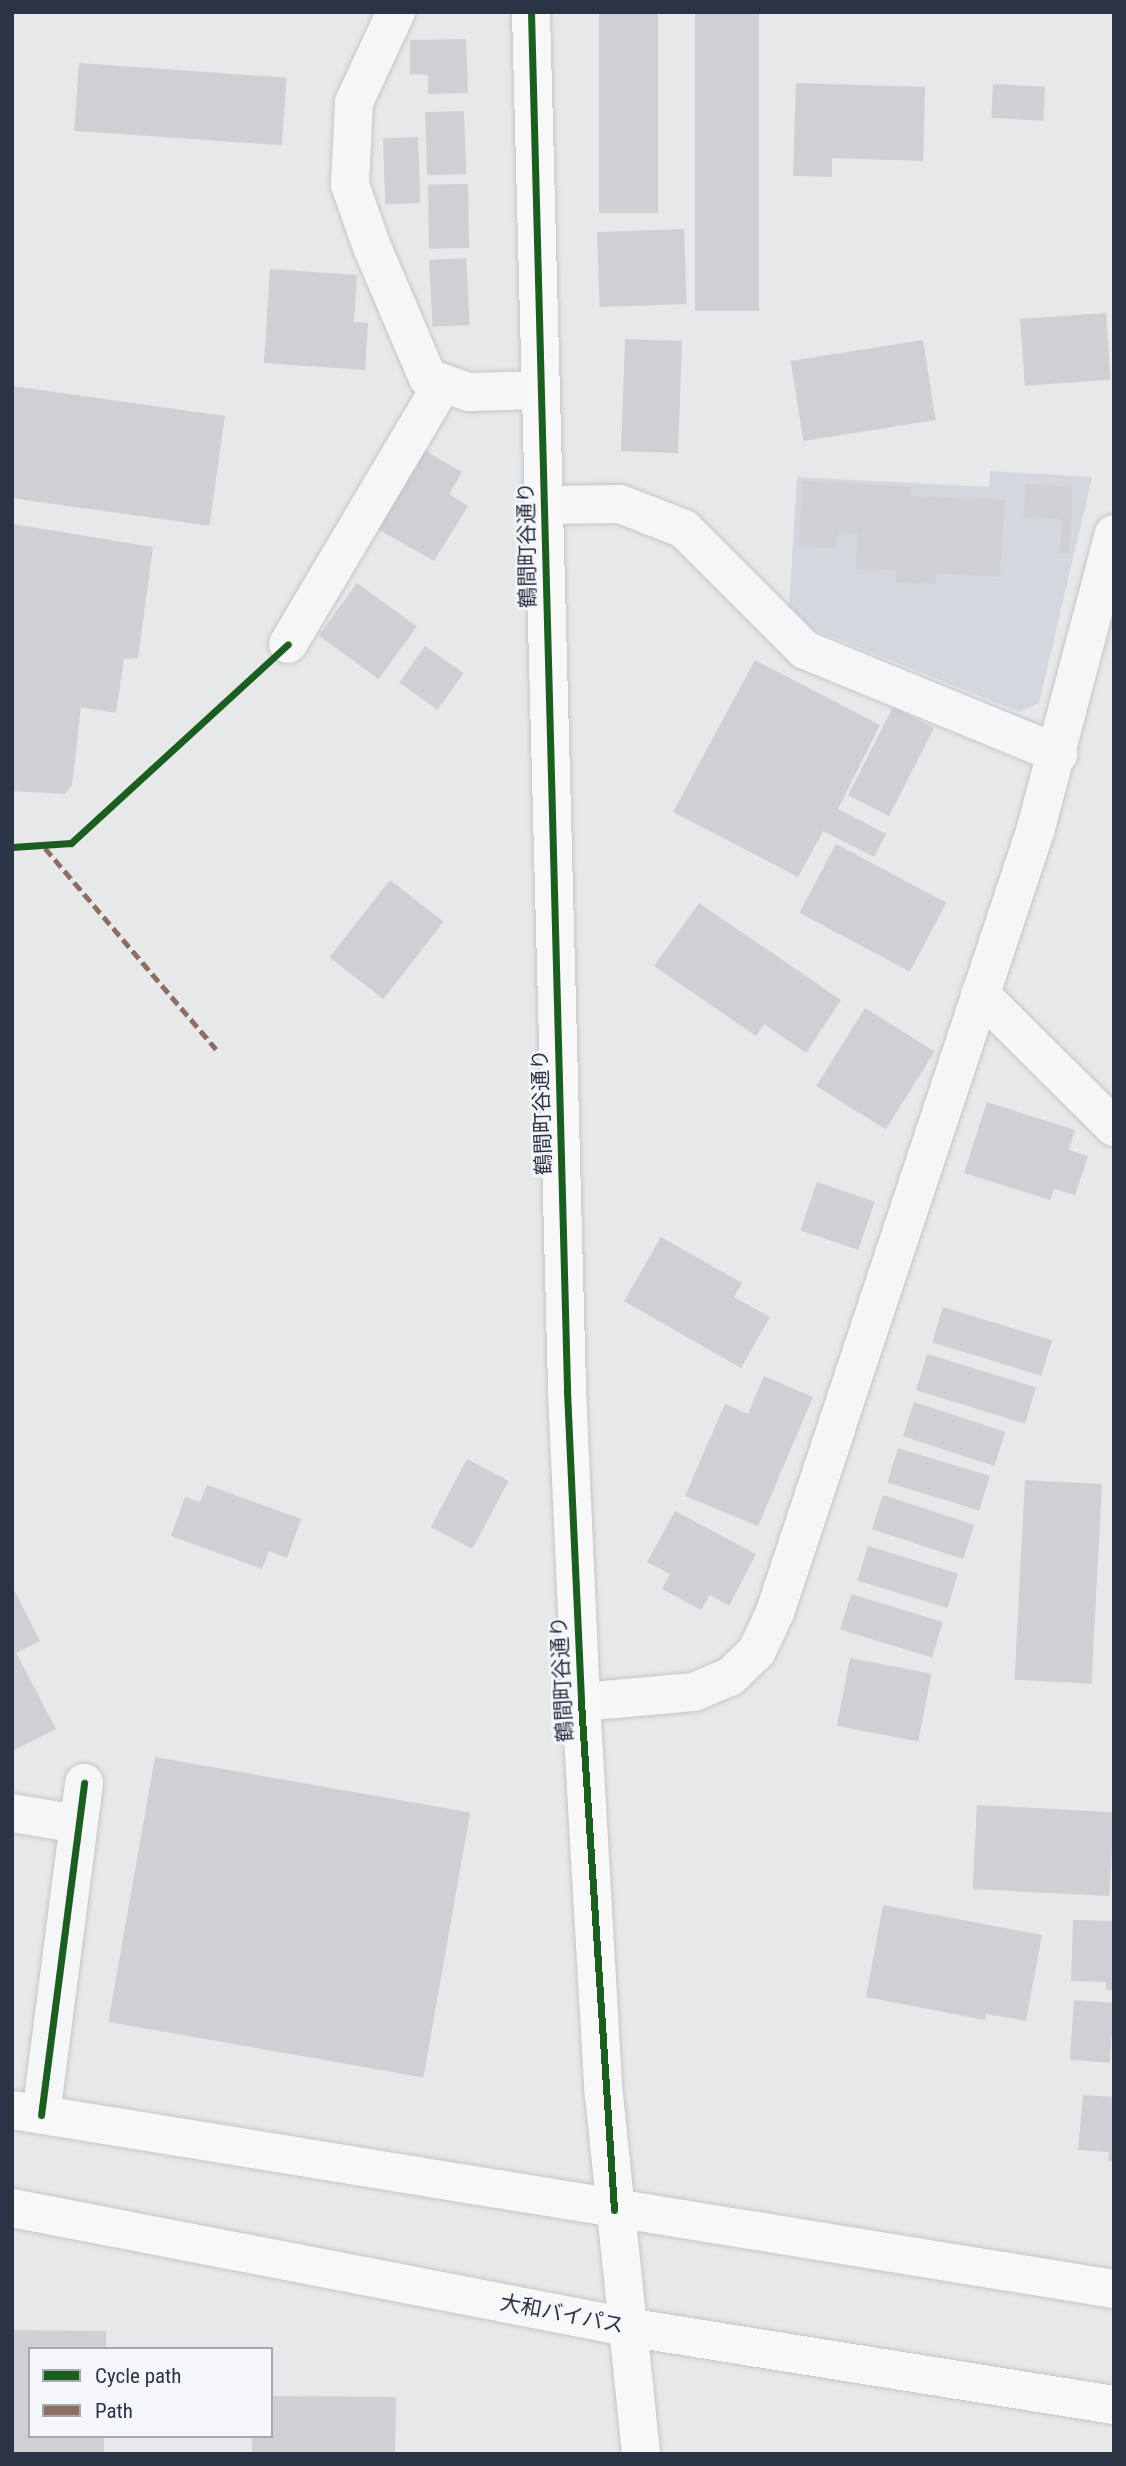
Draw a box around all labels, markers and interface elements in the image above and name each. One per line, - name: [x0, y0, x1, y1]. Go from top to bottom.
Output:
- street label: 鶴間町谷通り: [513, 482, 541, 608]
- street label: 鶴間町谷通り: [527, 1049, 557, 1175]
- street label: 鶴間町谷通り: [546, 1615, 578, 1743]
- street label: 大和バイパス: [498, 2290, 626, 2338]
- legend: [28, 2347, 273, 2438]
- text: Cycle path: [95, 2364, 181, 2388]
- text: Path: [95, 2399, 133, 2423]

